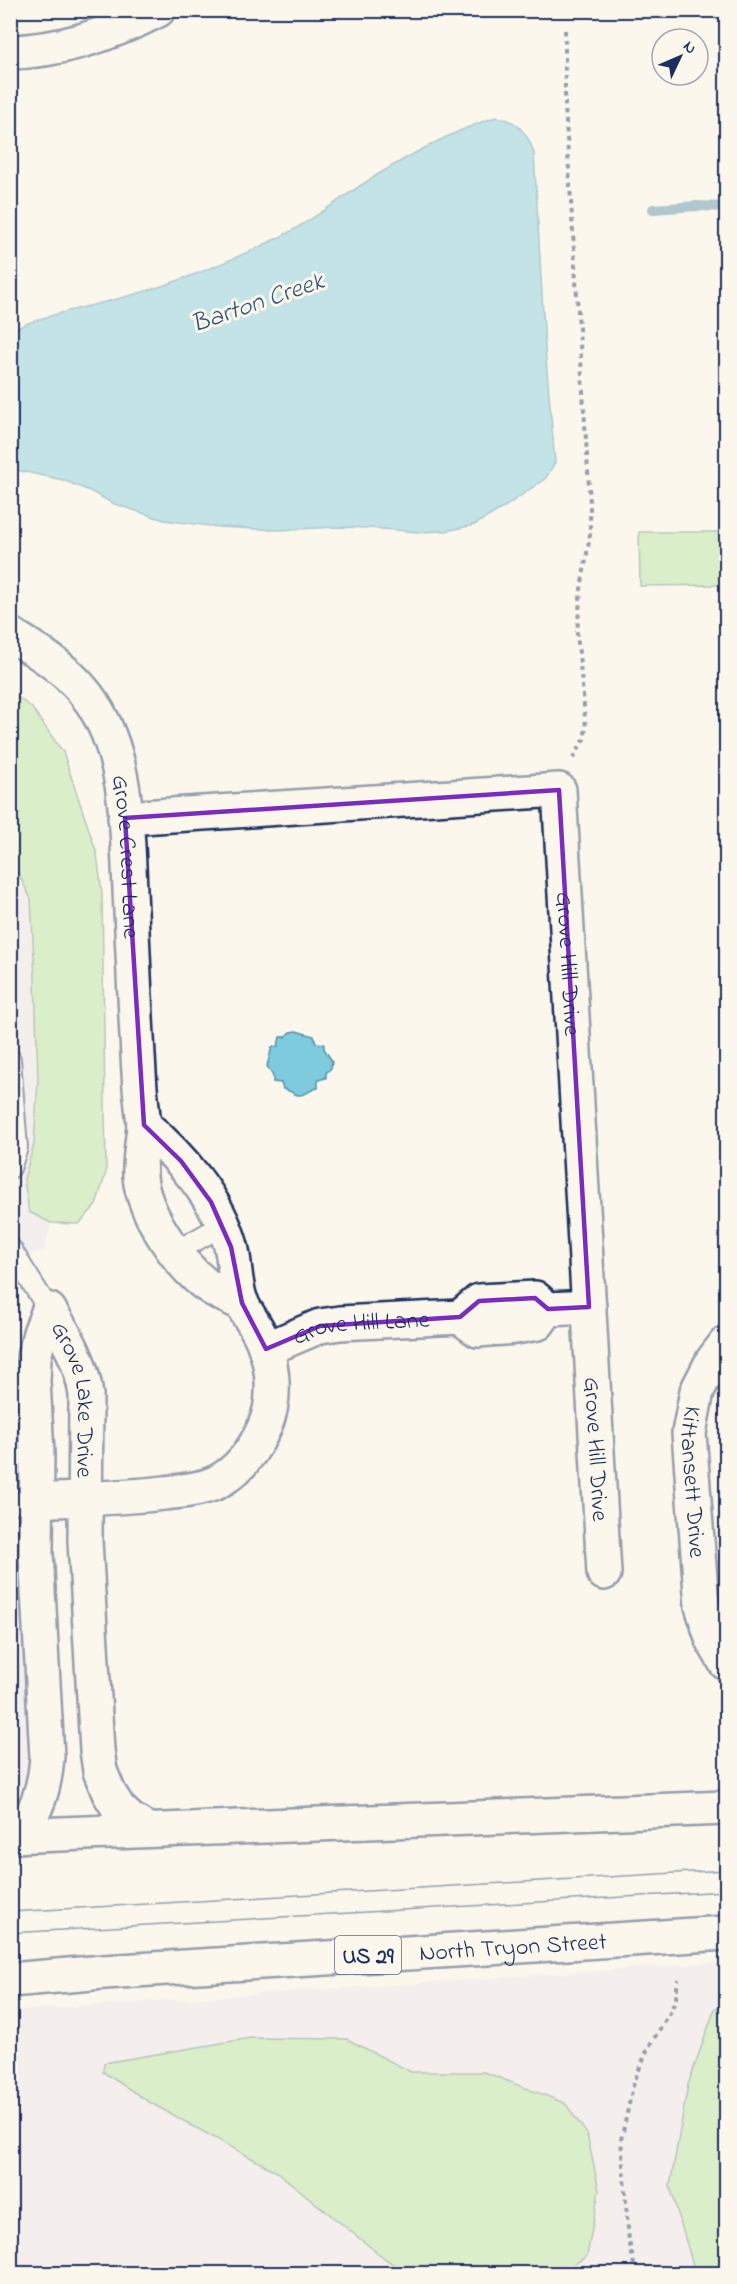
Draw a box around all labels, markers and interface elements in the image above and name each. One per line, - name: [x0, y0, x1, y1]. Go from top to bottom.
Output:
- north arrow: [650, 27, 710, 87]
- text: N: [677, 36, 702, 60]
- water label: Barton Creek: [186, 263, 331, 344]
- street label: Grove Crest Lane: [101, 772, 147, 940]
- street label: Grove Hill Drive: [545, 891, 588, 1037]
- street label: Grove Hill Lane: [287, 1304, 431, 1356]
- street label: Grove Lake Drive: [40, 1315, 102, 1478]
- street label: Grove Hill Drive: [573, 1376, 616, 1522]
- street label: Kittansett Drive: [669, 1403, 713, 1559]
- street label: North Tryon Street: [418, 1926, 608, 1972]
- road number: US 29: [335, 1936, 401, 1974]

